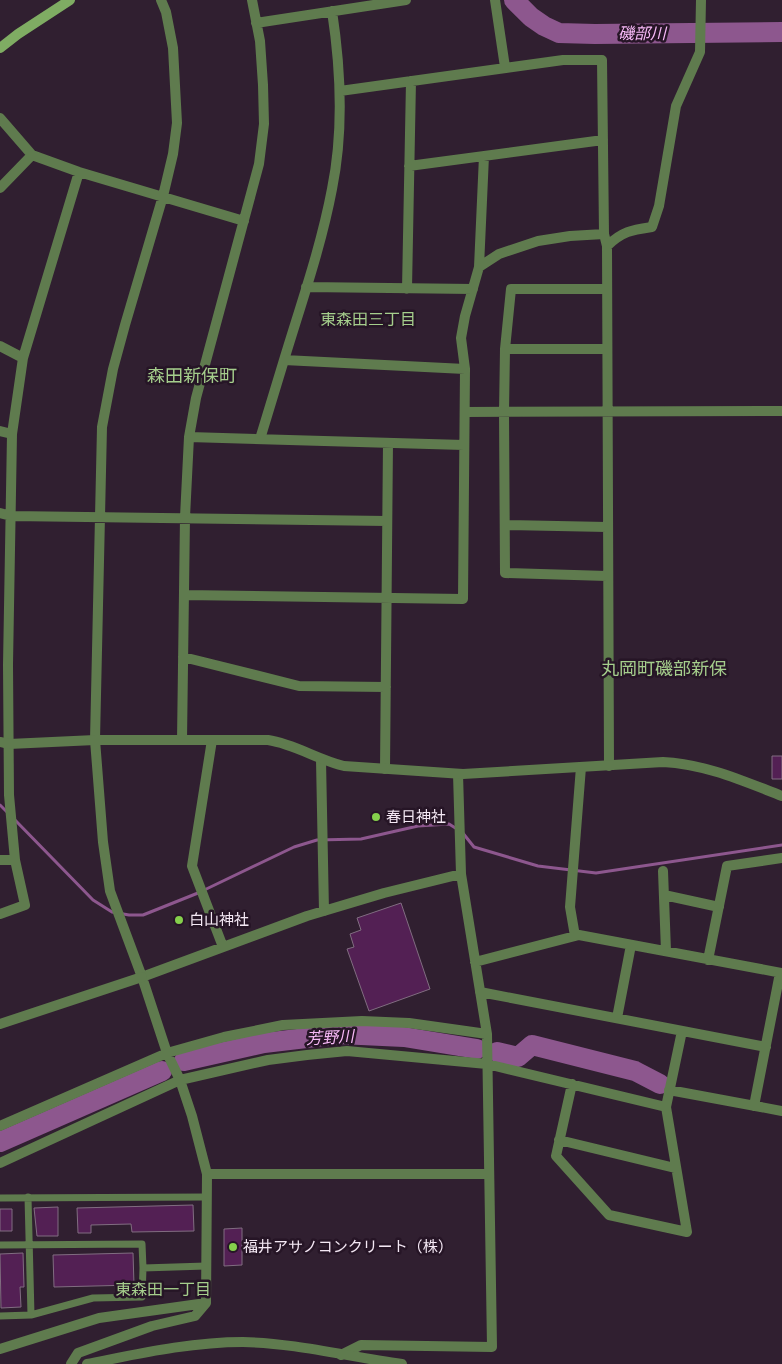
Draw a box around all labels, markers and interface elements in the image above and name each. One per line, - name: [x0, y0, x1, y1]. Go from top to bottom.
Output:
- water label: 磯部川: [618, 24, 668, 43]
- district label: 東森田三丁目: [320, 310, 416, 329]
- district label: 森田新保町: [147, 365, 237, 386]
- district label: 丸岡町磯部新保: [601, 658, 727, 679]
- place label: 春日神社: [386, 808, 446, 825]
- marker: 春日神社: [370, 811, 382, 823]
- place label: 白山神社: [189, 911, 249, 928]
- marker: 白山神社: [173, 914, 185, 926]
- water label: 芳野川: [306, 1027, 356, 1048]
- place label: 福井アサノコンクリート（株）: [243, 1238, 453, 1255]
- marker: 福井アサノコンクリート（株）: [227, 1241, 239, 1253]
- district label: 東森田一丁目: [115, 1280, 211, 1299]

